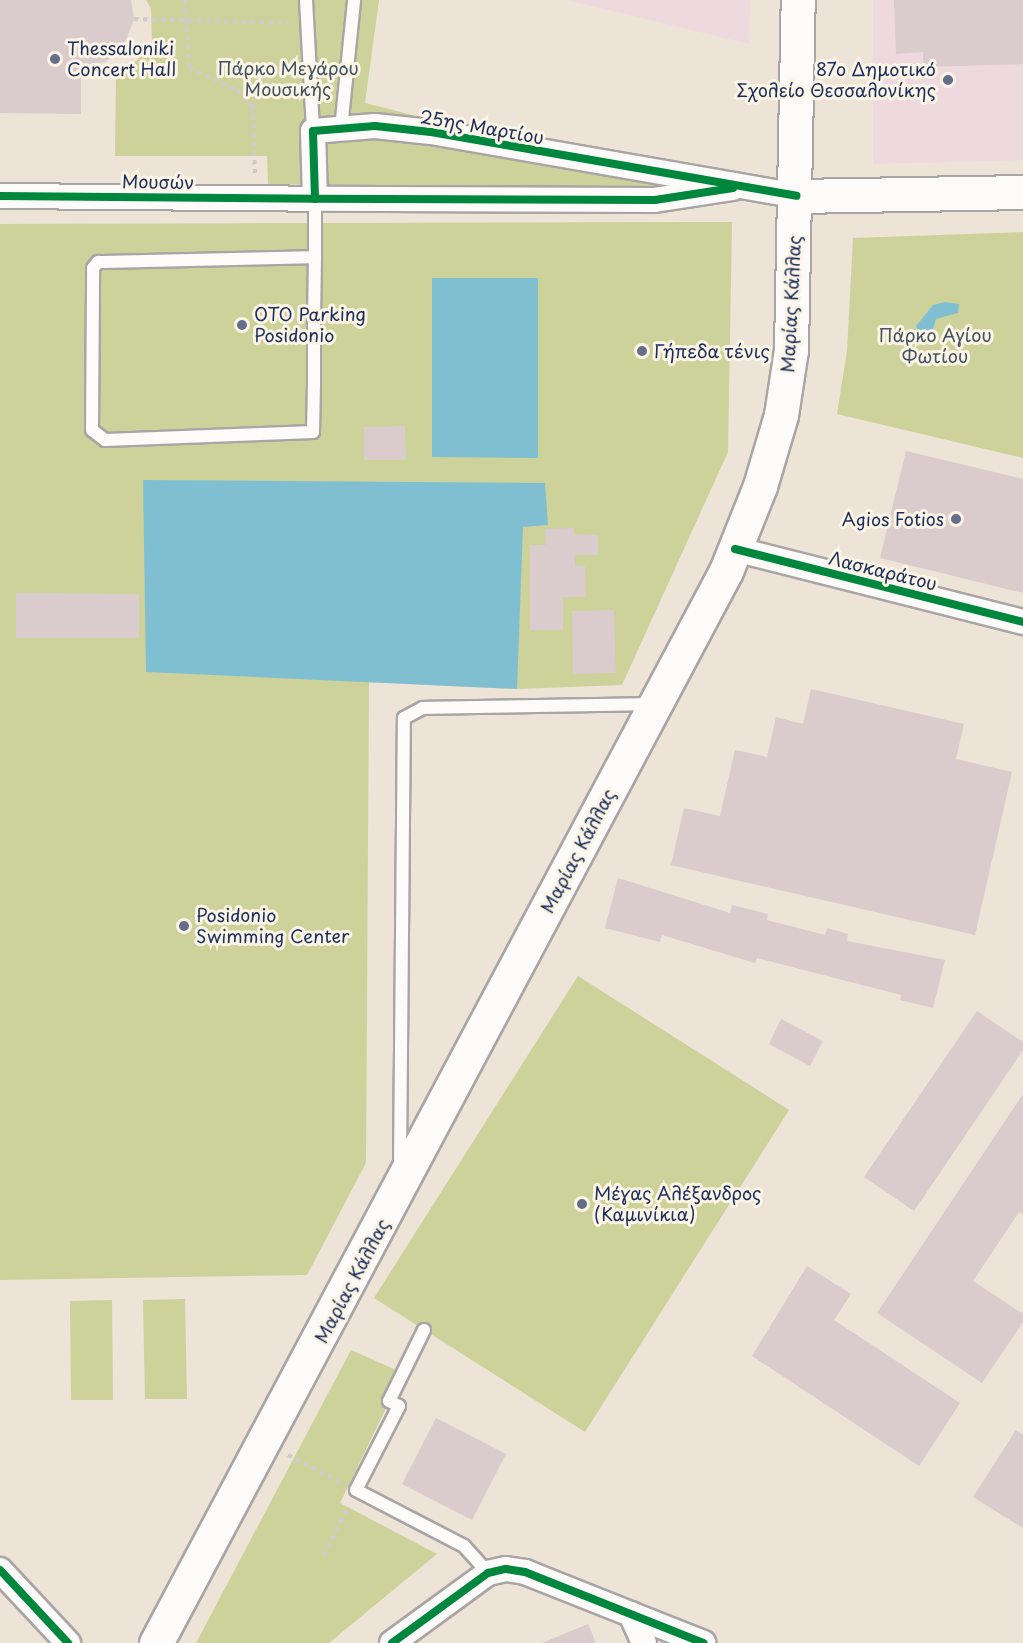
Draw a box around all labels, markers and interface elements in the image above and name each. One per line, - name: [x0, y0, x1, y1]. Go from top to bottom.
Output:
- place label: Thessaloniki Concert Hall: [67, 38, 177, 80]
- marker: Thessaloniki Concert Hall: [48, 52, 62, 66]
- park label: Πάρκο Μεγάρου Μουσικής: [217, 58, 359, 100]
- place label: 87ο Δημοτικό Σχολείο Θεσσαλονίκης: [736, 59, 936, 101]
- marker: 87ο Δημοτικό Σχολείο Θεσσαλονίκης: [941, 73, 955, 87]
- street label: 25ης Μαρτίου: [418, 105, 546, 149]
- street label: Μουσών: [122, 171, 194, 193]
- street label: Μαρίας Κάλλας: [777, 235, 805, 373]
- place label: ΟΤΟ Parking Posidonio: [254, 304, 367, 346]
- marker: ΟΤΟ Parking Posidonio: [235, 318, 249, 332]
- park label: Πάρκο Αγίου Φωτίου: [878, 325, 992, 368]
- place label: Γήπεδα τένις: [654, 340, 770, 362]
- marker: Γήπεδα τένις: [635, 344, 649, 358]
- place label: Agios Fotios: [840, 508, 944, 530]
- marker: Agios Fotios: [949, 512, 963, 526]
- street label: Λασκαράτου: [827, 547, 939, 595]
- street label: Μαρίας Κάλλας: [536, 785, 620, 917]
- place label: Posidonio Swimming Center: [196, 905, 350, 948]
- marker: Posidonio Swimming Center: [177, 919, 191, 933]
- place label: Μέγας Αλέξανδρος (Καμινίκια): [594, 1183, 761, 1226]
- marker: Μέγας Αλέξανδρος (Καμινίκια): [575, 1197, 589, 1211]
- street label: Μαρίας Κάλλας: [310, 1215, 394, 1347]

